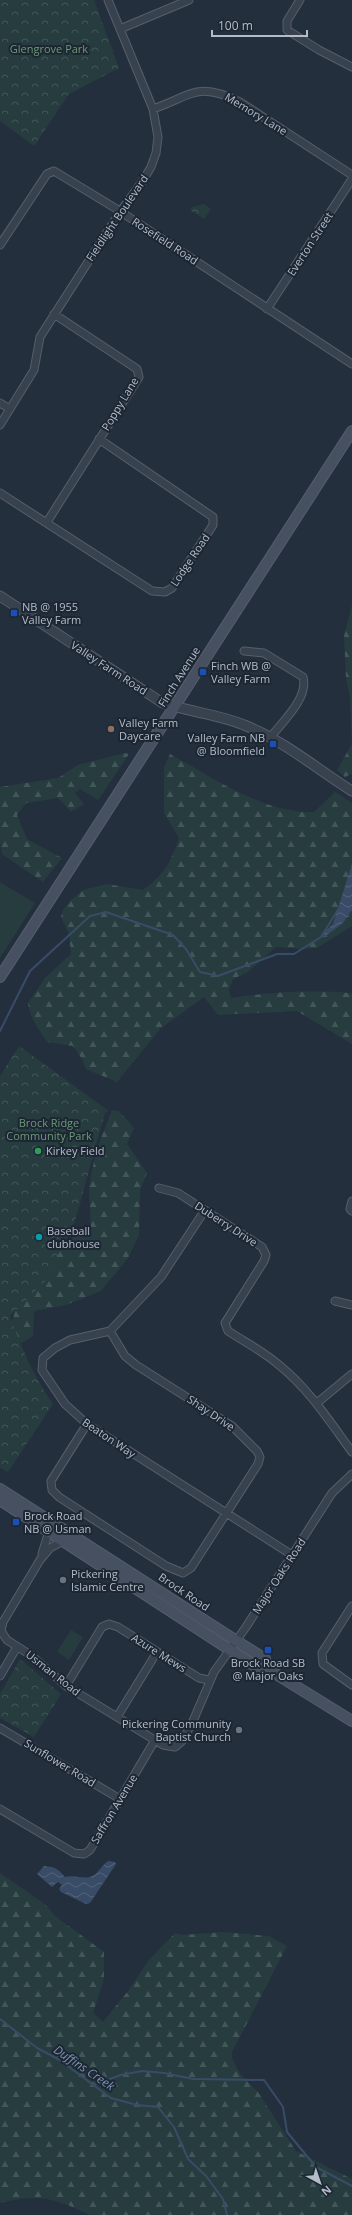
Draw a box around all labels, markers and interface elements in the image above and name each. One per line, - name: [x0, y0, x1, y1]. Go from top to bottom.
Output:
- scale bar: [212, 12, 307, 38]
- text: 100 m: [218, 17, 253, 34]
- park label: Glengrove Park: [10, 41, 88, 56]
- street label: Memory Lane: [222, 89, 290, 138]
- street label: Fieldlight Boulevard: [82, 171, 151, 264]
- street label: Everton Street: [283, 209, 336, 278]
- street label: Rosefield Road: [129, 214, 201, 268]
- street label: Poppy Lane: [98, 374, 141, 433]
- street label: Lodge Road: [166, 531, 213, 589]
- place label: NB @ 1955 Valley Farm: [22, 599, 81, 627]
- marker: NB @ 1955 Valley Farm: [9, 608, 19, 618]
- street label: Valley Farm Road: [68, 637, 150, 698]
- street label: Finch Avenue: [154, 644, 203, 710]
- place label: Finch WB @ Valley Farm: [211, 658, 271, 686]
- marker: Finch WB @ Valley Farm: [198, 667, 208, 677]
- place label: Valley Farm Daycare: [119, 715, 178, 743]
- marker: Valley Farm Daycare: [106, 724, 116, 734]
- place label: Valley Farm NB @ Bloomfield: [188, 730, 265, 758]
- marker: Valley Farm NB @ Bloomfield: [268, 739, 278, 749]
- park label: Brock Ridge Community Park: [6, 1115, 92, 1143]
- place label: Kirkey Field: [46, 1143, 104, 1158]
- marker: Kirkey Field: [33, 1146, 43, 1156]
- street label: Duberry Drive: [192, 1198, 261, 1249]
- place label: Baseball clubhouse: [47, 1223, 100, 1251]
- marker: Baseball clubhouse: [34, 1232, 44, 1242]
- street label: Shay Drive: [185, 1391, 238, 1434]
- street label: Beaton Way: [80, 1414, 139, 1461]
- place label: Brock Road NB @ Usman: [24, 1508, 91, 1536]
- marker: Brock Road NB @ Usman: [11, 1517, 21, 1527]
- street label: Major Oaks Road: [248, 1535, 309, 1617]
- place label: Pickering Islamic Centre: [71, 1566, 144, 1594]
- street label: Brock Road: [156, 1569, 213, 1614]
- marker: Pickering Islamic Centre: [58, 1575, 68, 1585]
- street label: Azure Mews: [129, 1630, 190, 1675]
- marker: Brock Road SB @ Major Oaks: [263, 1645, 273, 1655]
- street label: Usman Road: [23, 1647, 84, 1699]
- place label: Brock Road SB @ Major Oaks: [231, 1655, 305, 1683]
- place label: Pickering Community Baptist Church: [122, 1716, 231, 1744]
- marker: Pickering Community Baptist Church: [234, 1725, 244, 1735]
- street label: Sunflower Road: [22, 1735, 99, 1790]
- street label: Saffron Avenue: [87, 1771, 140, 1846]
- water label: Duffins Creek: [50, 2041, 119, 2095]
- north arrow: [300, 2163, 340, 2203]
- text: N: [318, 2182, 335, 2200]

